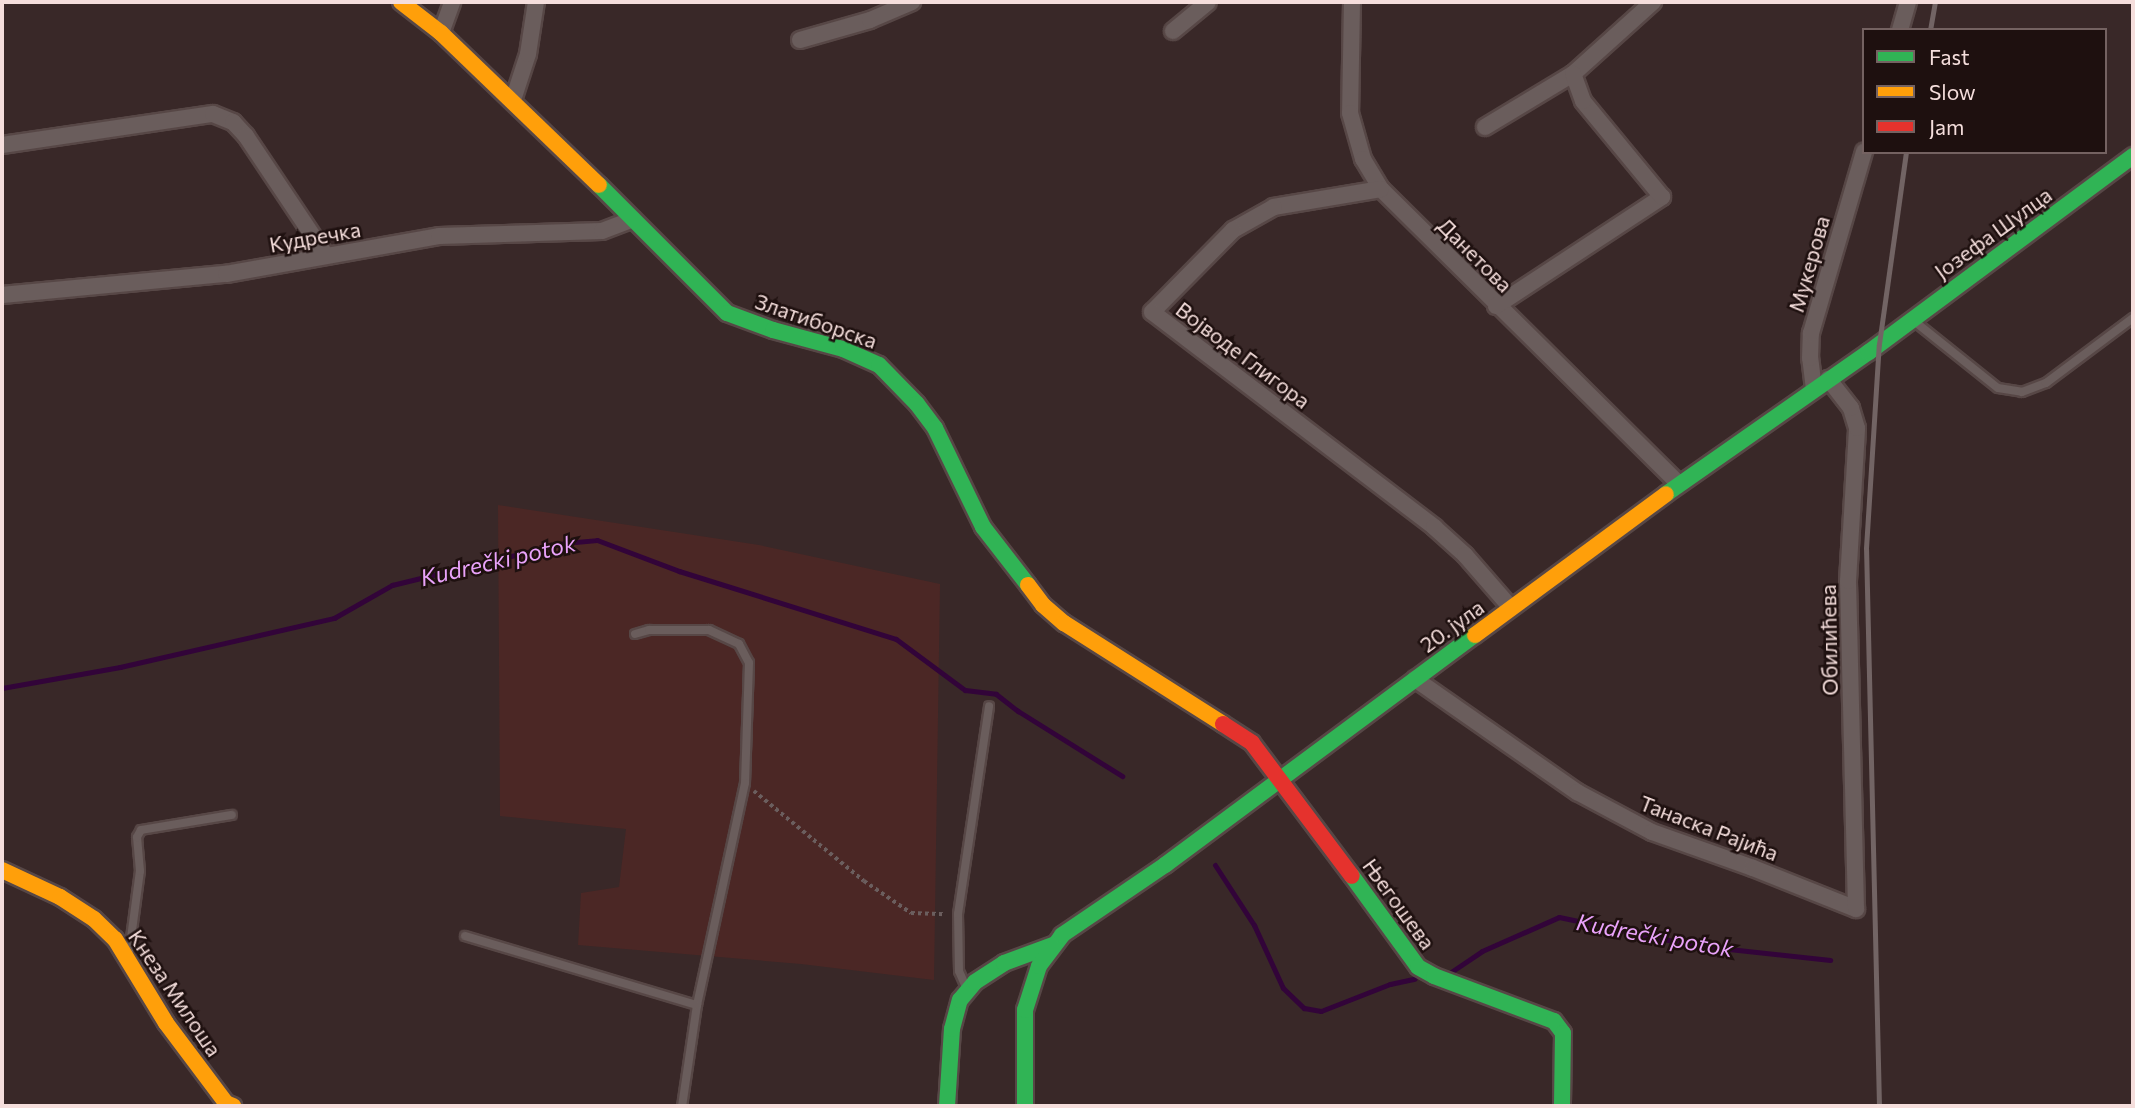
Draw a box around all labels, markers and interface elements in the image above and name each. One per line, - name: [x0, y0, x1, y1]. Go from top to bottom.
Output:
- legend: [1862, 28, 2107, 154]
- text: Fast: [1929, 44, 1970, 69]
- text: Slow: [1929, 79, 1976, 104]
- text: Jam: [1929, 114, 1964, 139]
- street label: Јозефа Шулца: [1929, 182, 2057, 284]
- street label: Данетова: [1433, 213, 1517, 297]
- street label: Мукерова: [1783, 213, 1835, 315]
- street label: Кудречка: [267, 217, 363, 257]
- street label: Златиборска: [752, 288, 880, 354]
- street label: Војводе Глигора: [1171, 296, 1315, 414]
- water label: Kudrečki potok: [418, 529, 578, 591]
- street label: Обилићева: [1815, 584, 1843, 696]
- street label: 20. јула: [1415, 595, 1489, 657]
- street label: Танаска Рајића: [1636, 790, 1782, 866]
- street label: Његошева: [1358, 854, 1440, 954]
- water label: Kudrečki potok: [1574, 908, 1736, 962]
- street label: Кнеза Милоша: [123, 925, 227, 1061]

